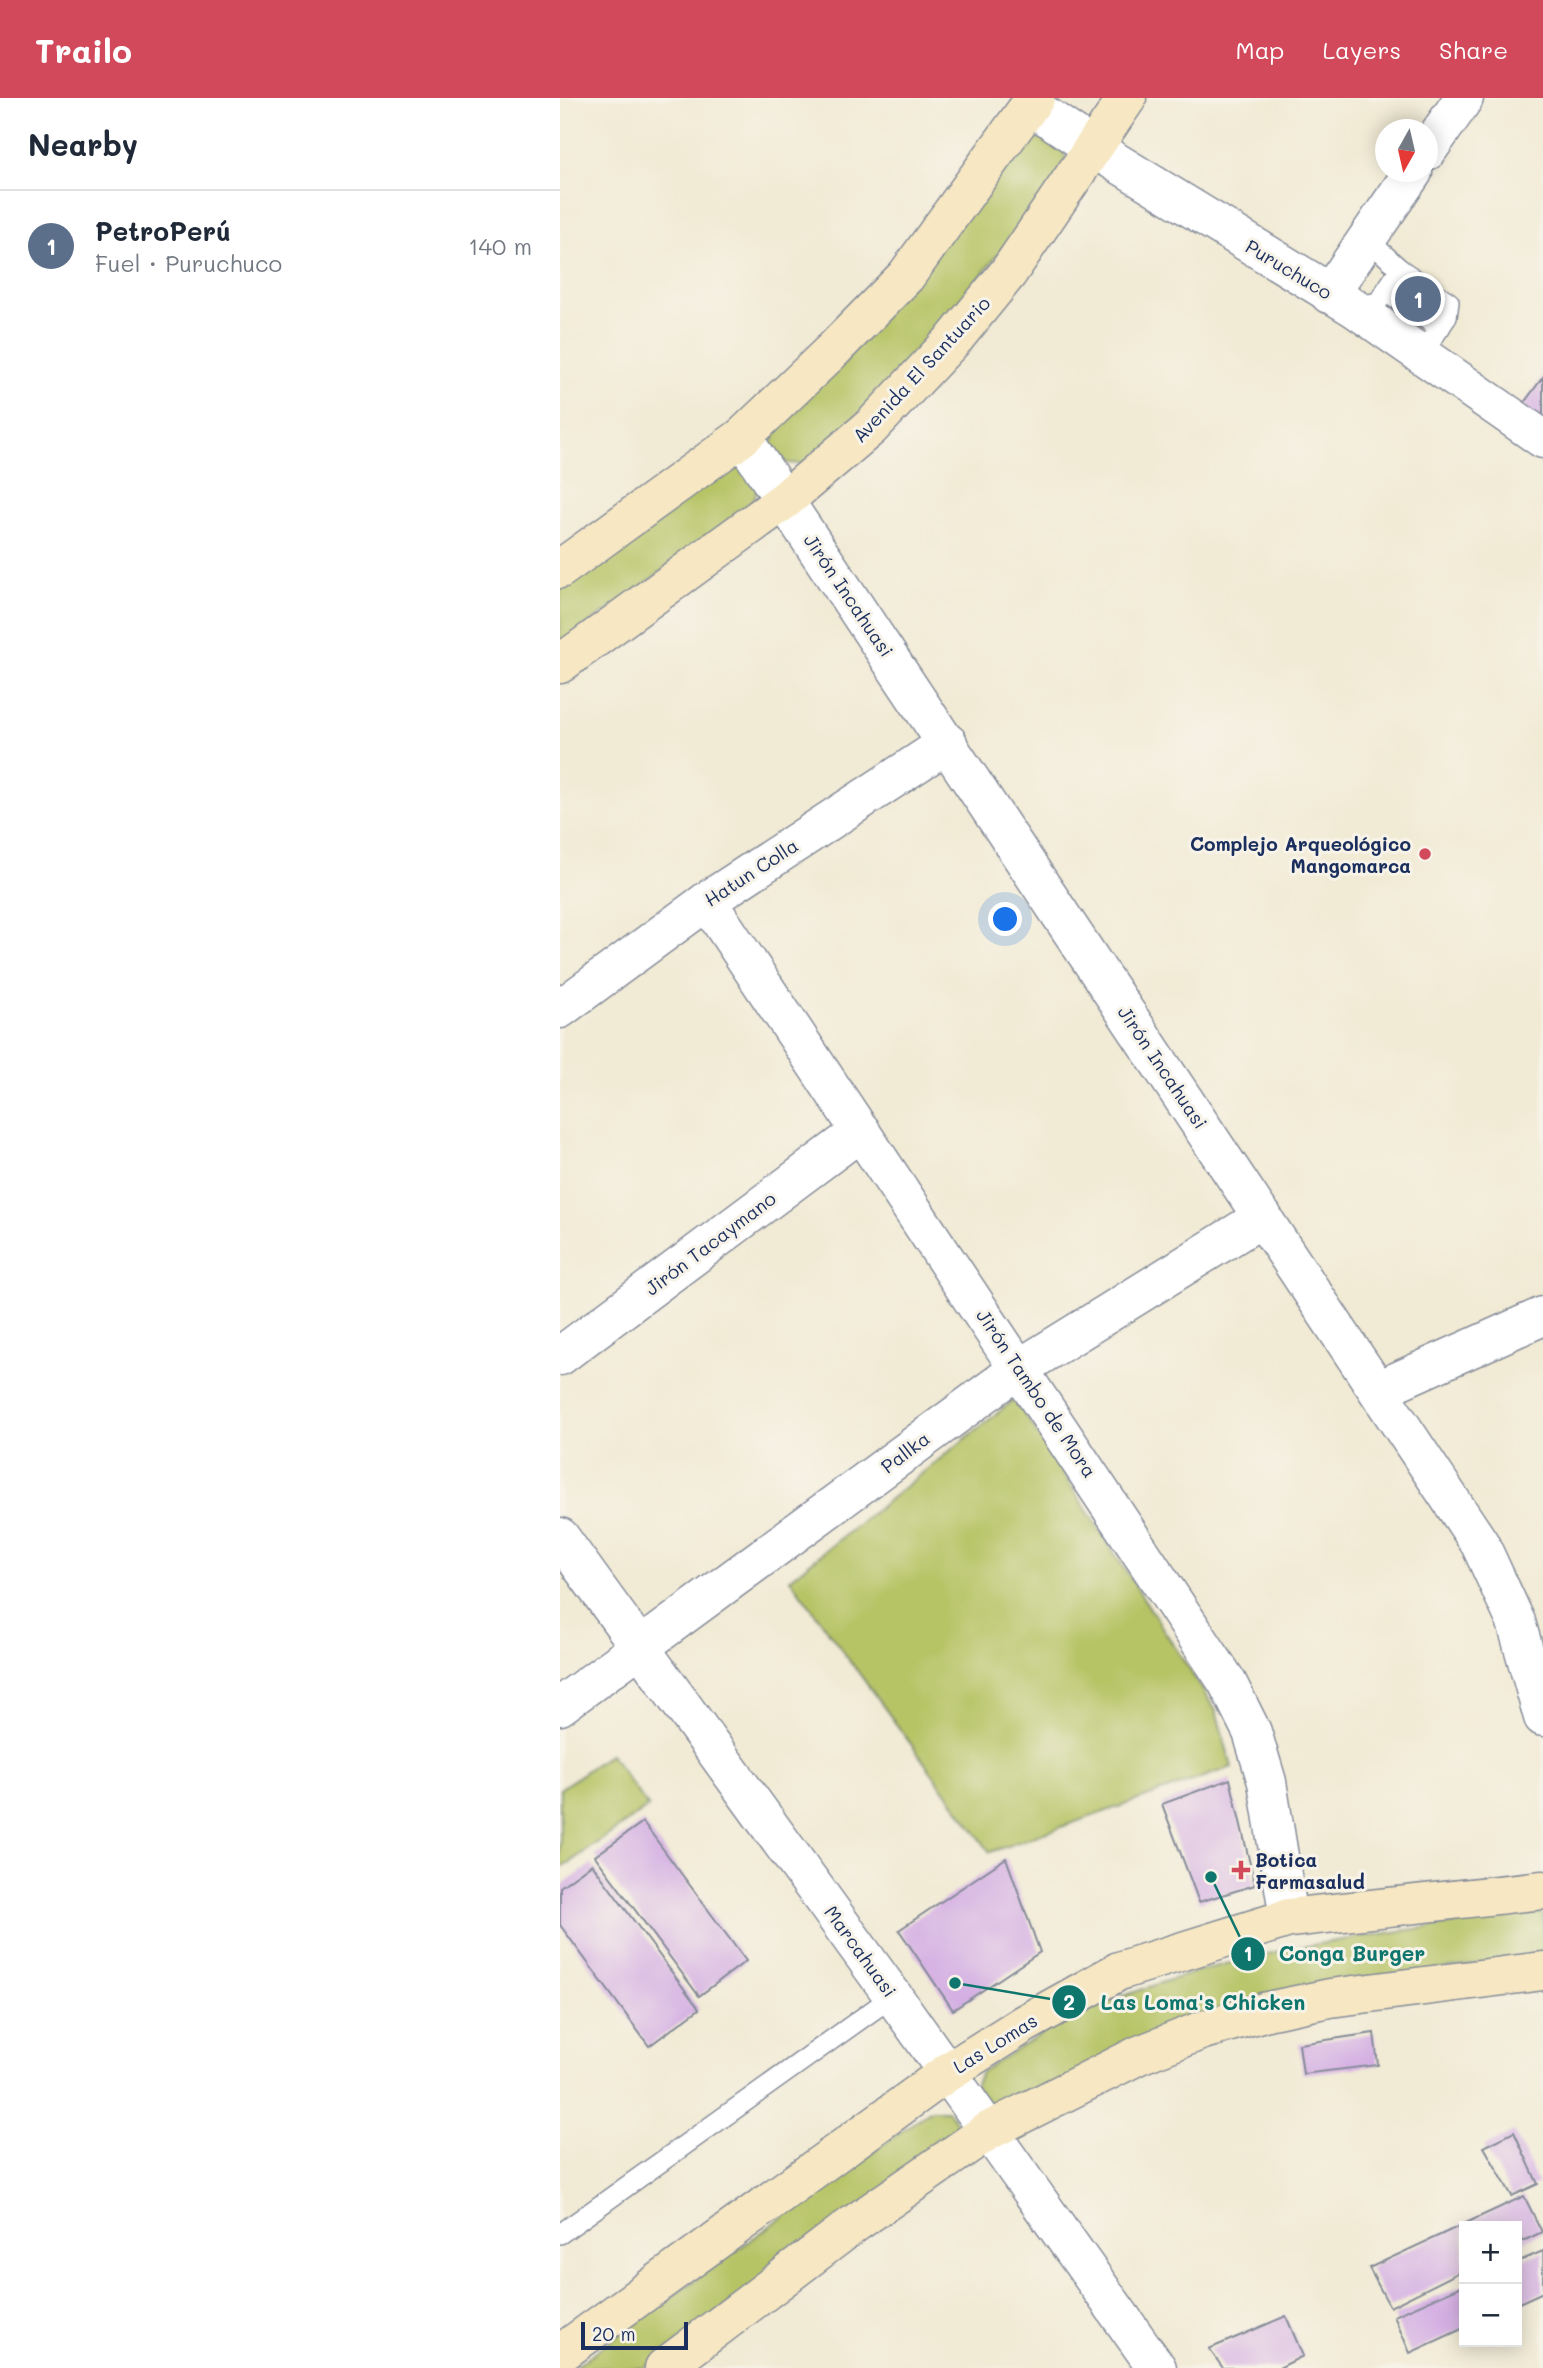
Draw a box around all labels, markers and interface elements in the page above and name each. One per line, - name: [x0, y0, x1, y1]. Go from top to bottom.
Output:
- text: Trailo: [35, 28, 132, 71]
- text: Map: [1236, 34, 1284, 65]
- text: Layers: [1322, 34, 1401, 65]
- text: Share: [1439, 34, 1508, 65]
- north arrow: [1375, 119, 1438, 182]
- text: Nearby: [28, 124, 138, 164]
- text: PetroPerú: [95, 214, 231, 248]
- text: 1: [46, 231, 56, 261]
- text: 140 m: [468, 231, 532, 261]
- street label: Puruchuco: [1241, 233, 1337, 305]
- text: Fuel · Puruchuco: [95, 248, 282, 278]
- pin: 1: [1395, 273, 1441, 325]
- street label: Avenida El Santuario: [847, 290, 995, 448]
- street label: Jirón Incahuasi: [799, 529, 899, 661]
- place label: Complejo Arqueológico Mangomarca: [1190, 831, 1411, 878]
- street label: Hatun Colla: [699, 832, 803, 912]
- marker: Complejo Arqueológico Mangomarca: [1417, 846, 1433, 862]
- your location: [988, 902, 1022, 936]
- street label: Jirón Incahuasi: [1113, 1001, 1213, 1133]
- street label: Jirón Tacaymano: [639, 1186, 781, 1300]
- street label: Jirón Tambo de Mora: [971, 1304, 1103, 1482]
- street label: Pallka: [876, 1425, 934, 1479]
- place label: Botica Farmasalud: [1255, 1847, 1365, 1894]
- marker: Botica Farmasalud: [1233, 1862, 1249, 1878]
- street label: Marcahuasi: [819, 1900, 903, 2002]
- callout: Conga Burger: [1230, 1933, 1440, 1975]
- text: 1: [1243, 1939, 1253, 1966]
- text: Conga Burger: [1279, 1939, 1425, 1966]
- callout: Las Loma's Chicken: [1052, 1981, 1319, 2023]
- text: 2: [1063, 1988, 1075, 2015]
- text: Las Loma's Chicken: [1101, 1988, 1305, 2015]
- street label: Las Lomas: [948, 2007, 1042, 2079]
- map controls: [1459, 2221, 1522, 2347]
- button: +: [1459, 2221, 1522, 2284]
- button: −: [1459, 2284, 1522, 2347]
- scale bar: [581, 2319, 688, 2351]
- text: 20 m: [592, 2321, 636, 2346]

